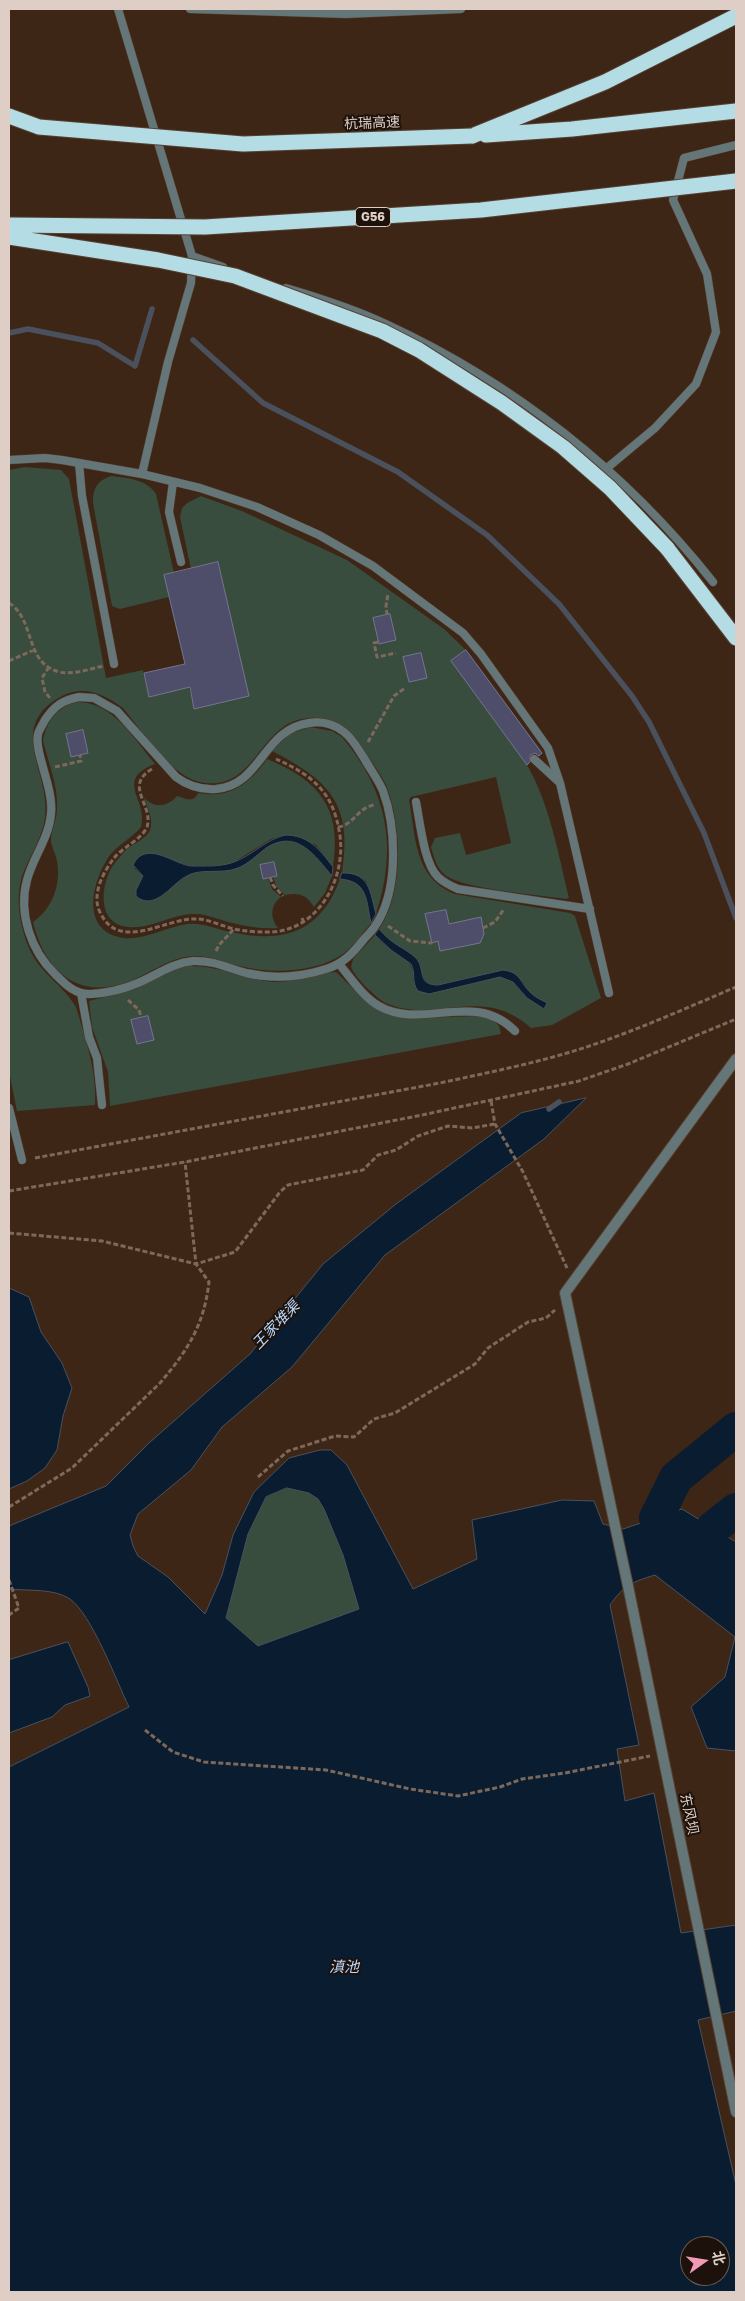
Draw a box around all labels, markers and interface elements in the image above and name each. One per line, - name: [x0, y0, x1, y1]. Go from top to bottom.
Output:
- street label: 杭瑞高速: [344, 114, 400, 132]
- road number: G56: [356, 208, 390, 226]
- water label: 王家堆渠: [249, 1297, 303, 1353]
- street label: 东风坝: [676, 1792, 702, 1836]
- water label: 滇池: [329, 1958, 359, 1976]
- north arrow: [680, 2236, 730, 2286]
- text: 北: [709, 2249, 729, 2266]

